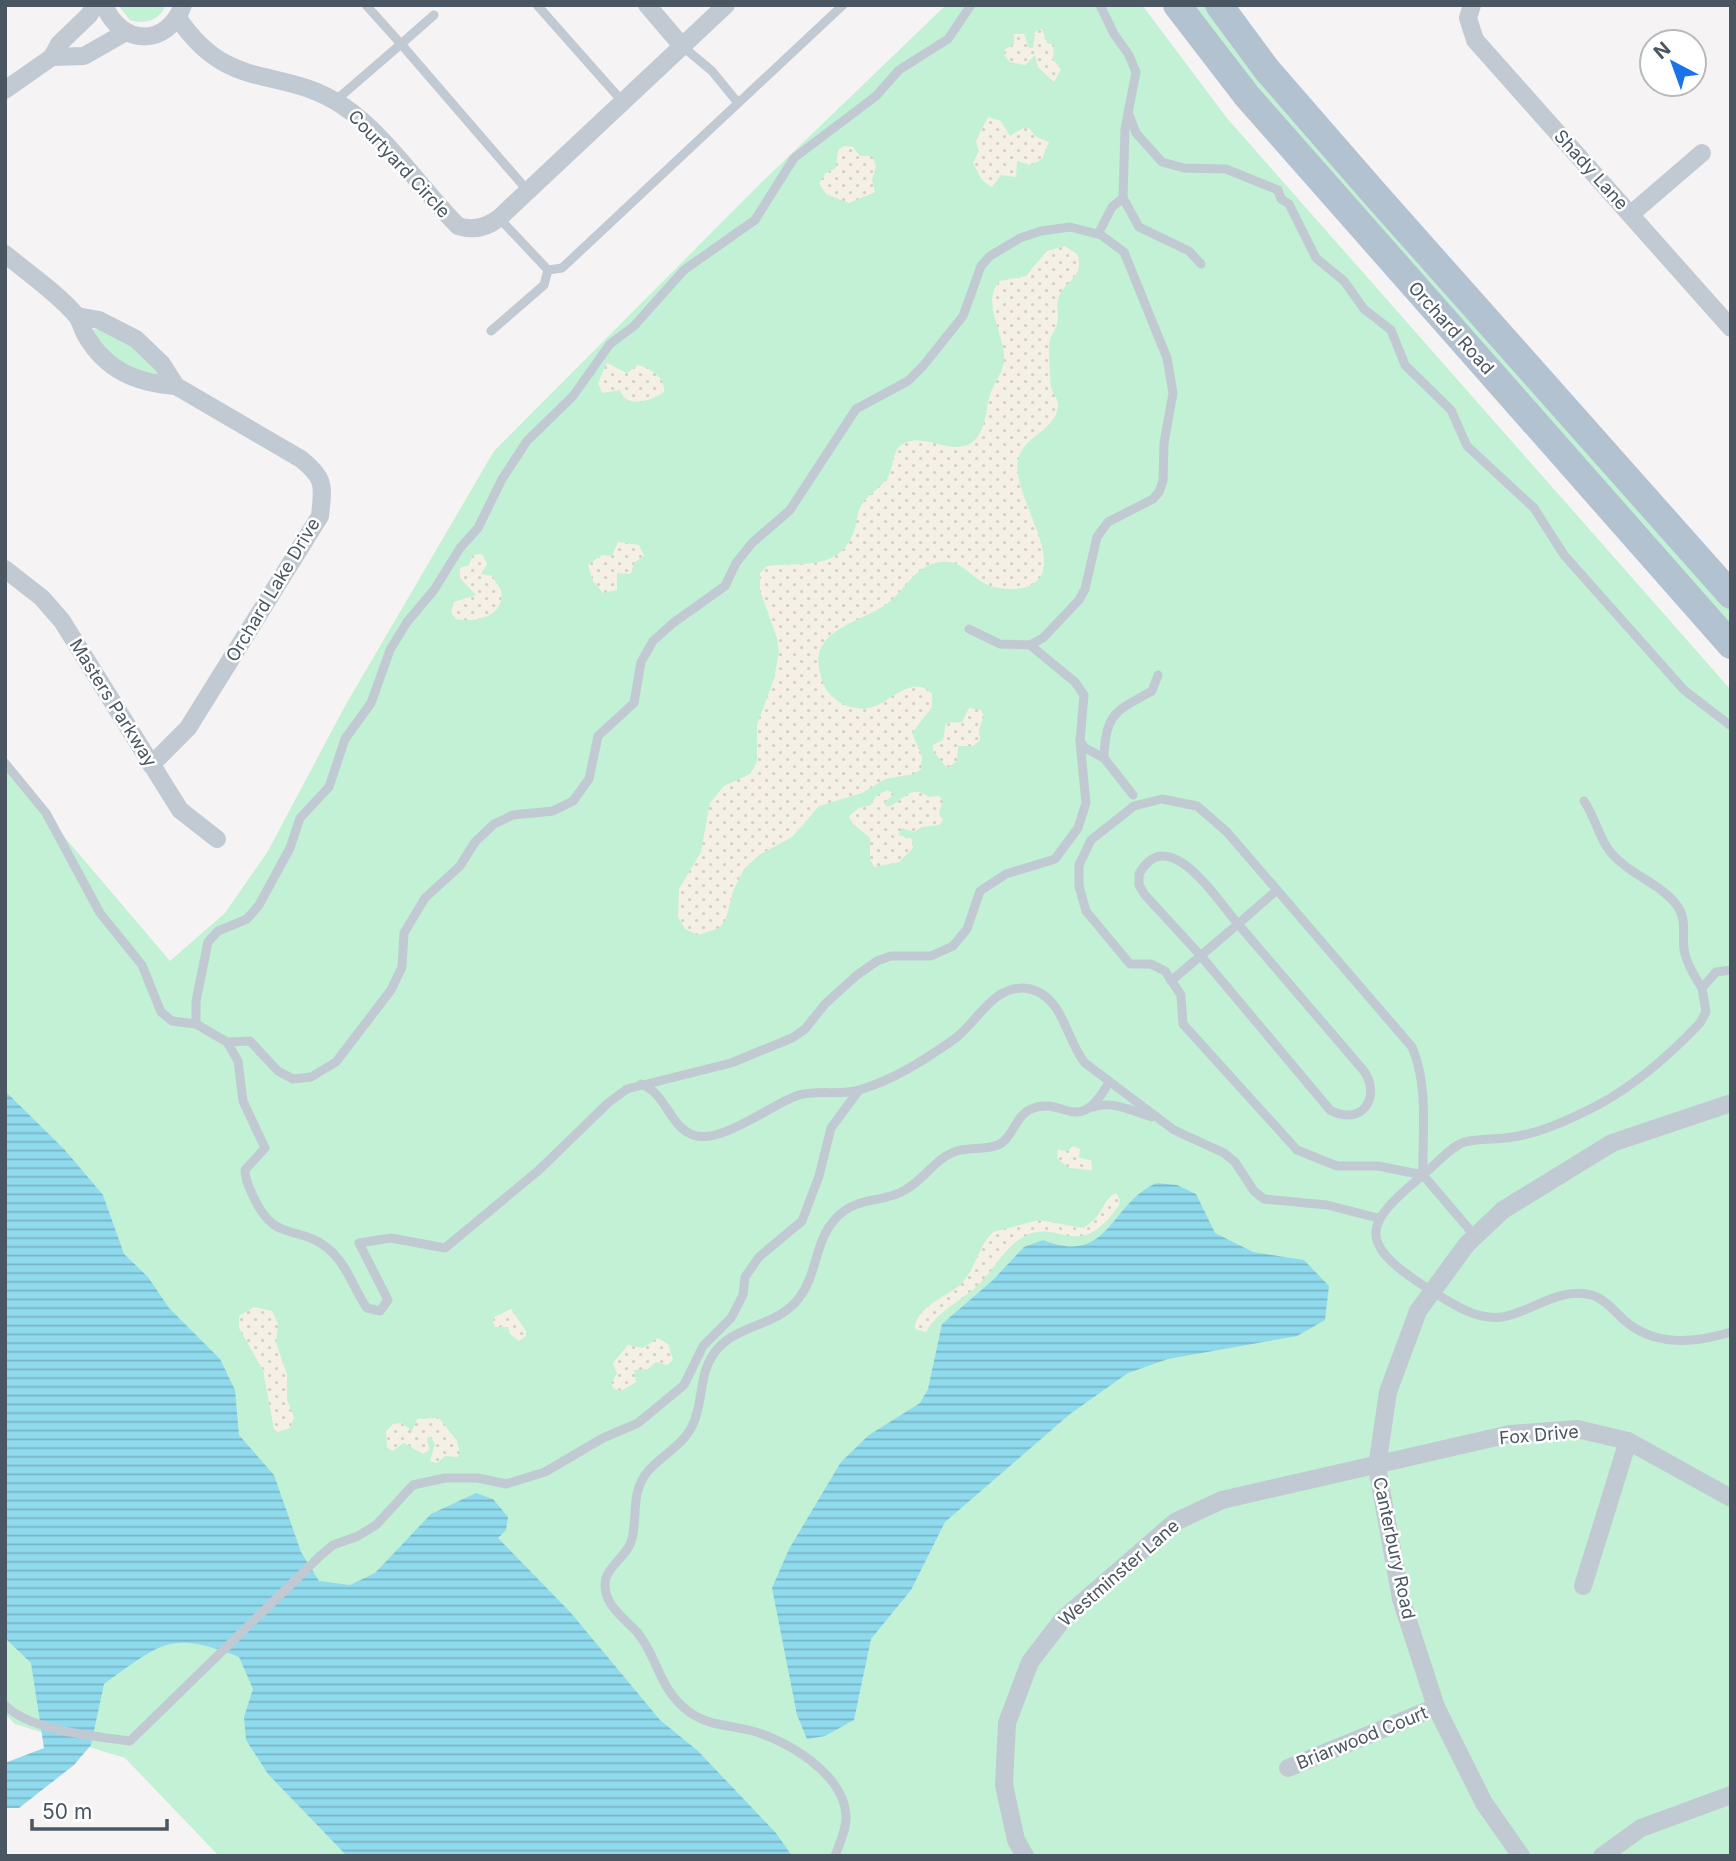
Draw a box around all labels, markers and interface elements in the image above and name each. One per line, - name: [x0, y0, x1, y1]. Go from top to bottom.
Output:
- north arrow: [1638, 28, 1708, 98]
- text: N: [1649, 37, 1675, 64]
- street label: Courtyard Circle: [344, 105, 455, 222]
- street label: Shady Lane: [1550, 125, 1633, 214]
- street label: Orchard Road: [1404, 277, 1498, 378]
- street label: Orchard Lake Drive: [221, 514, 324, 665]
- street label: Masters Parkway: [66, 635, 161, 770]
- street label: Fox Drive: [1498, 1421, 1580, 1448]
- street label: Canterbury Road: [1369, 1475, 1420, 1621]
- street label: Westminster Lane: [1054, 1515, 1183, 1631]
- street label: Briarwood Court: [1293, 1702, 1431, 1773]
- scale bar: [32, 1787, 166, 1831]
- text: 50 m: [42, 1799, 92, 1824]

